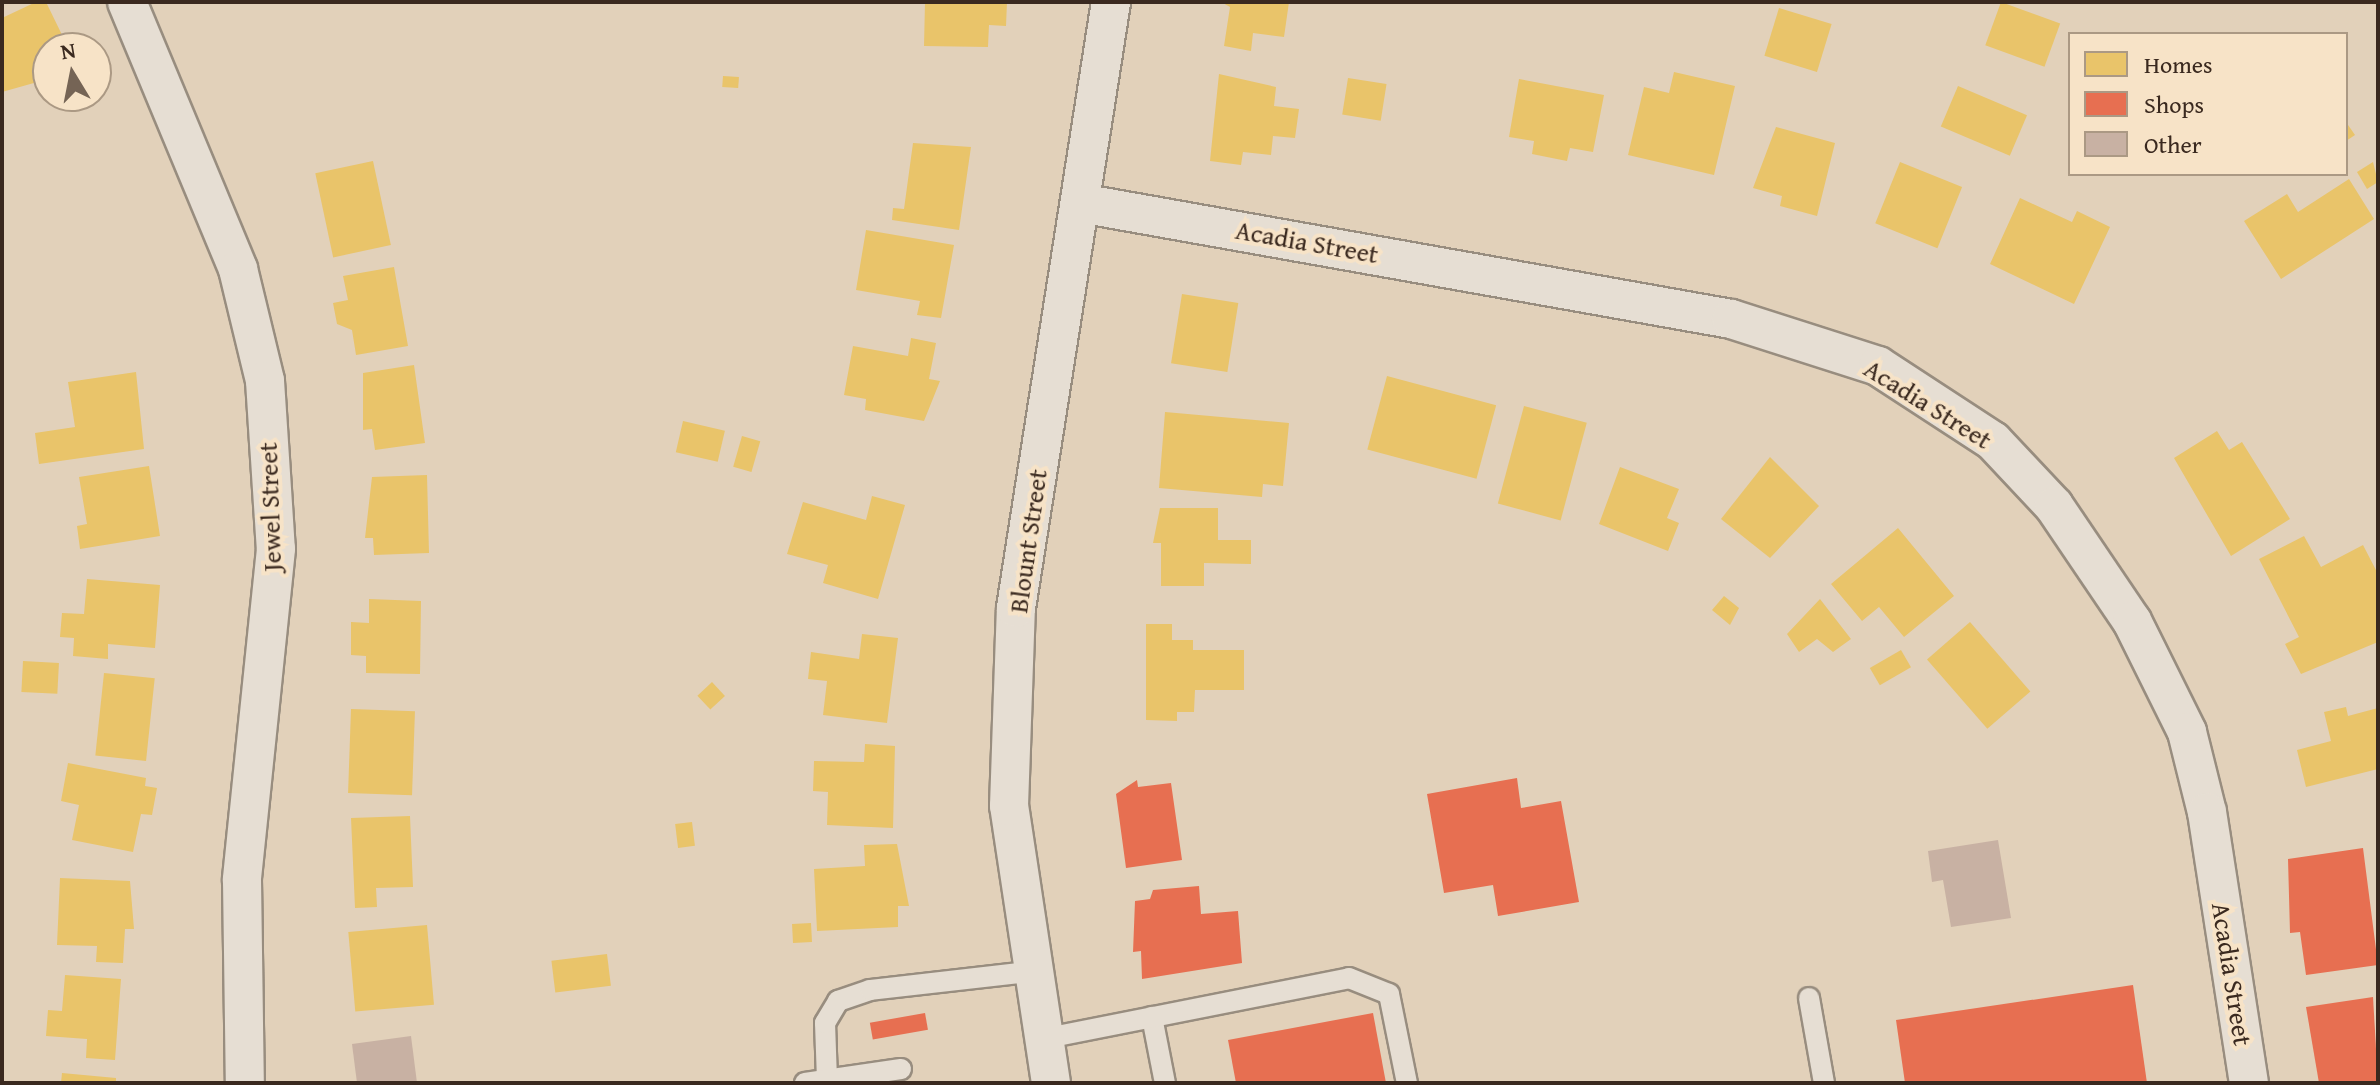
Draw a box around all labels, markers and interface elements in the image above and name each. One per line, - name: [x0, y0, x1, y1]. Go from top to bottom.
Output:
- north arrow: [32, 32, 112, 112]
- legend: [2068, 32, 2348, 176]
- text: N: [58, 33, 78, 67]
- text: Homes: [2144, 47, 2213, 82]
- text: Shops: [2144, 87, 2204, 122]
- text: Other: [2144, 127, 2202, 162]
- street label: Acadia Street: [1233, 214, 1381, 270]
- street label: Acadia Street: [1858, 352, 1998, 456]
- street label: Jewel Street: [252, 442, 288, 572]
- street label: Blount Street: [1002, 467, 1054, 615]
- street label: Acadia Street: [2205, 900, 2259, 1048]

